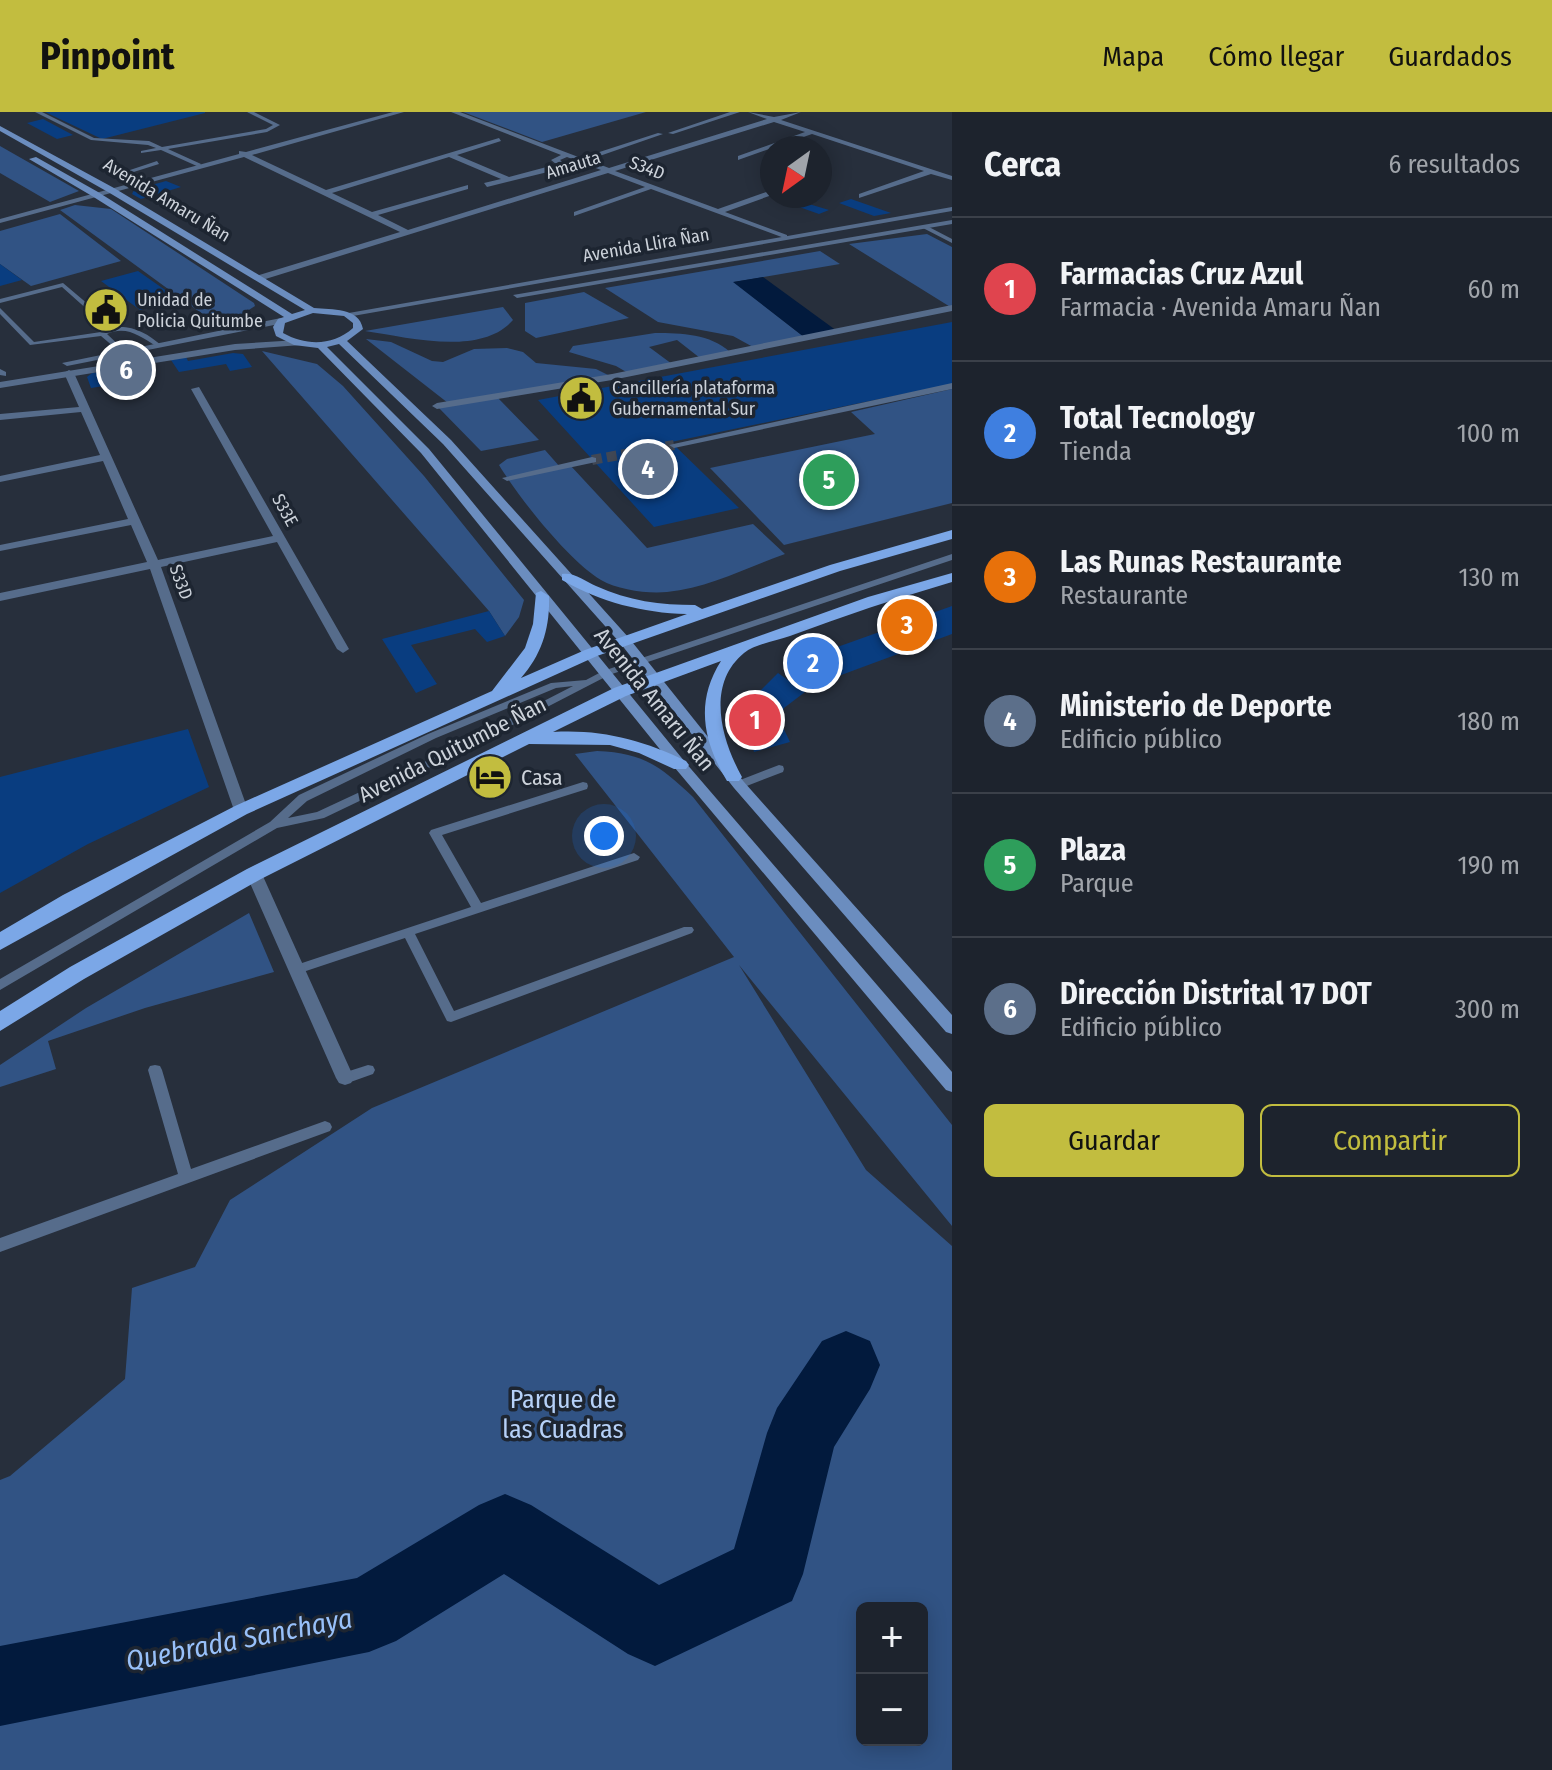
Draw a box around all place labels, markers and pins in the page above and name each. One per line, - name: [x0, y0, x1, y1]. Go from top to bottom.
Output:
- public building icon: Unidad de Policia Quitumbe: [82, 286, 130, 334]
- place label: Unidad de Policia Quitumbe: [137, 289, 263, 332]
- pin: 6: [100, 340, 152, 400]
- public building icon: Cancillería plataforma Gubernamental Sur: [557, 374, 605, 422]
- place label: Cancillería plataforma Gubernamental Sur: [612, 377, 775, 420]
- pin: 4: [622, 439, 674, 499]
- pin: 5: [803, 450, 855, 510]
- pin: 3: [881, 595, 933, 655]
- pin: 2: [787, 633, 839, 693]
- pin: 1: [729, 690, 781, 750]
- hotel icon: Casa: [466, 753, 514, 801]
- place label: Casa: [521, 764, 563, 791]

